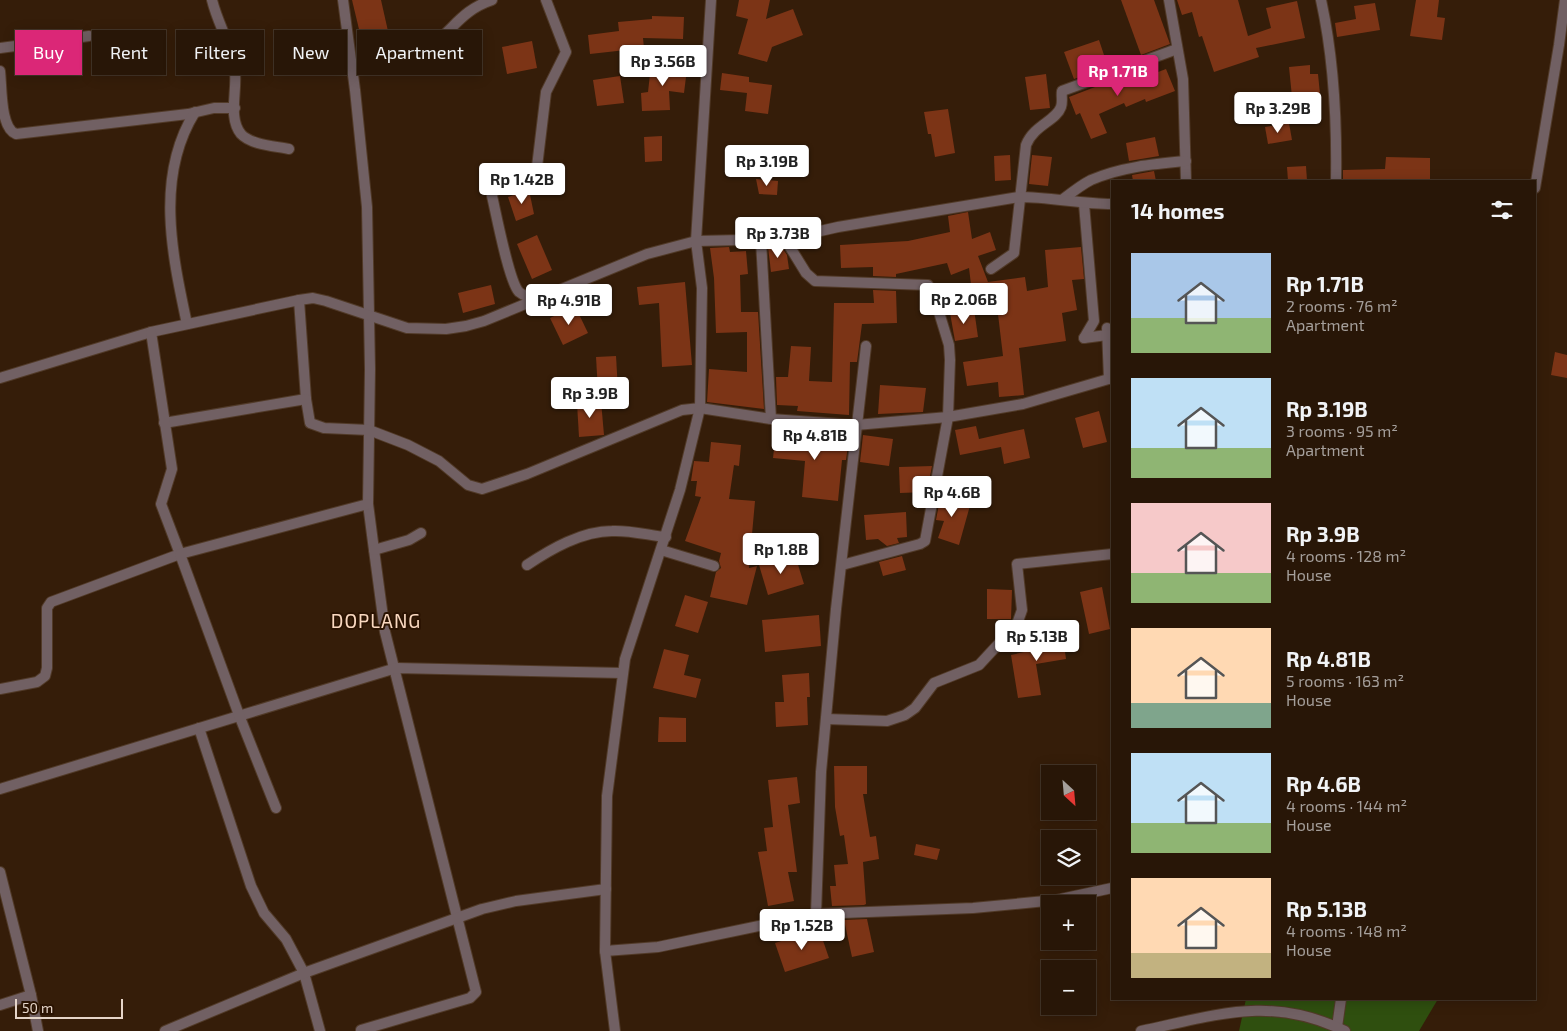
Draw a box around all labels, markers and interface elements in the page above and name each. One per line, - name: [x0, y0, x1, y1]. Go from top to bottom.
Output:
- chip: Buy: [15, 30, 82, 75]
- chip: Rent: [92, 30, 166, 75]
- chip: Filters: [176, 30, 264, 75]
- chip: New: [274, 30, 347, 75]
- chip: Apartment: [357, 30, 482, 75]
- pin: Rp 3.56B: [611, 44, 715, 87]
- text: Rp 3.56B: [631, 51, 695, 70]
- pin: Rp 1.71B: [1066, 54, 1170, 97]
- text: Rp 1.71B: [1088, 61, 1148, 80]
- pin: Rp 3.29B: [1226, 92, 1330, 134]
- text: Rp 3.29B: [1245, 98, 1311, 117]
- pin: Rp 3.19B: [715, 144, 819, 187]
- text: Rp 3.19B: [736, 151, 798, 170]
- pin: Rp 1.42B: [470, 162, 574, 205]
- text: Rp 1.42B: [490, 169, 554, 188]
- icon: filters: [1488, 196, 1516, 224]
- text: 14 homes: [1131, 198, 1225, 223]
- pin: Rp 3.73B: [726, 216, 830, 259]
- text: Rp 3.73B: [746, 223, 810, 242]
- text: Rp 1.71B: [1286, 271, 1364, 296]
- icon: home: [1171, 273, 1231, 333]
- pin: Rp 2.06B: [912, 282, 1016, 325]
- pin: Rp 4.91B: [517, 284, 621, 326]
- text: Rp 2.06B: [931, 289, 997, 308]
- text: Rp 4.91B: [537, 290, 601, 309]
- text: 2 rooms · 76 m²: [1286, 296, 1398, 315]
- text: Apartment: [1286, 315, 1365, 334]
- pin: Rp 3.9B: [544, 376, 636, 419]
- text: Rp 3.9B: [562, 383, 618, 402]
- text: Rp 3.19B: [1286, 396, 1368, 421]
- icon: home: [1171, 398, 1231, 458]
- pin: Rp 4.81B: [763, 418, 867, 461]
- text: 3 rooms · 95 m²: [1286, 421, 1398, 440]
- text: Rp 4.81B: [783, 425, 847, 444]
- text: Apartment: [1286, 440, 1365, 459]
- pin: Rp 4.6B: [906, 476, 998, 518]
- text: Rp 4.6B: [923, 482, 981, 501]
- text: Rp 3.9B: [1286, 521, 1360, 546]
- icon: home: [1171, 523, 1231, 583]
- pin: Rp 1.8B: [735, 532, 827, 575]
- text: Rp 1.8B: [754, 539, 808, 558]
- text: 4 rooms · 128 m²: [1286, 546, 1406, 565]
- text: House: [1286, 565, 1332, 584]
- district label: DOPLANG: [331, 609, 421, 632]
- pin: Rp 5.13B: [985, 620, 1089, 662]
- text: Rp 5.13B: [1006, 626, 1068, 645]
- text: Rp 4.81B: [1286, 646, 1371, 671]
- icon: home: [1171, 648, 1231, 708]
- text: 5 rooms · 163 m²: [1286, 671, 1404, 690]
- text: House: [1286, 690, 1332, 709]
- north arrow: [1041, 765, 1096, 820]
- map controls: [1041, 765, 1096, 1015]
- text: Rp 4.6B: [1286, 771, 1361, 796]
- icon: home: [1171, 773, 1231, 833]
- text: 4 rooms · 144 m²: [1286, 796, 1407, 815]
- text: House: [1286, 815, 1332, 834]
- button: layers: [1041, 830, 1096, 885]
- button: +: [1041, 895, 1096, 950]
- text: Rp 5.13B: [1286, 896, 1367, 921]
- icon: home: [1171, 898, 1231, 958]
- pin: Rp 1.52B: [750, 908, 854, 951]
- text: Rp 1.52B: [771, 915, 833, 934]
- text: 4 rooms · 148 m²: [1286, 921, 1407, 940]
- text: House: [1286, 940, 1332, 959]
- button: −: [1041, 960, 1096, 1015]
- scale bar: [15, 996, 122, 1019]
- text: 50 m: [22, 999, 53, 1016]

